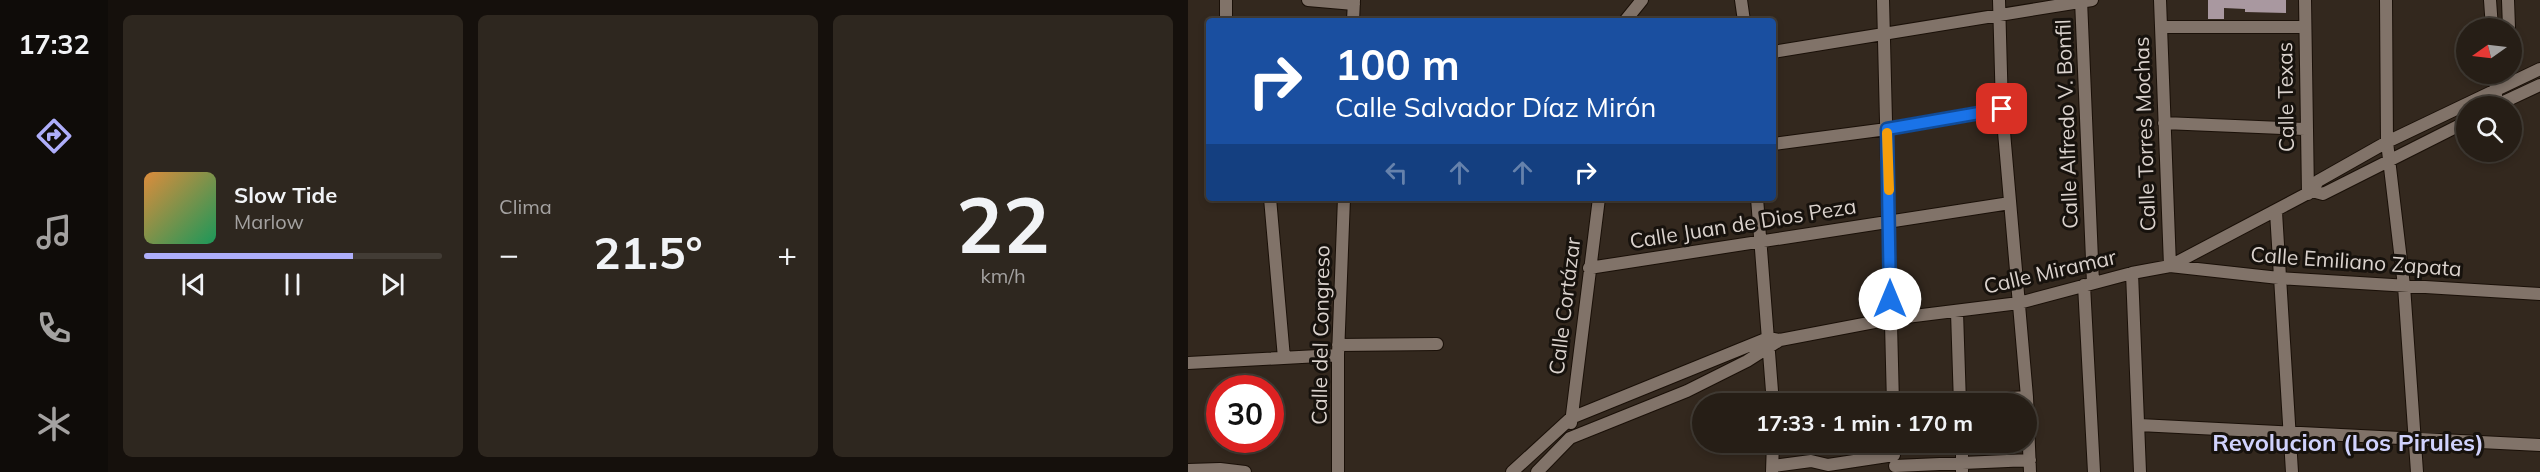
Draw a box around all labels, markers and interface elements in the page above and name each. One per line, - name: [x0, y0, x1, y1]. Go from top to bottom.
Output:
- north arrow: [2456, 18, 2522, 84]
- map controls: [2456, 18, 2522, 162]
- street label: Calle Alfredo V. Bonfil: [2049, 19, 2083, 229]
- text: 17:32: [18, 27, 90, 61]
- street label: Calle Torres Mochas: [2128, 36, 2160, 232]
- text: 100 m: [1335, 38, 1460, 91]
- icon: right: [1236, 42, 1314, 120]
- street label: Calle Texas: [2271, 42, 2299, 152]
- pin: [1976, 83, 2027, 134]
- text: Calle Salvador Díaz Mirón: [1335, 90, 1656, 124]
- icon: arrive: [1985, 92, 2018, 125]
- button: search: [2456, 96, 2522, 162]
- icon: directions: [33, 115, 75, 157]
- icon: left: [1380, 156, 1413, 189]
- icon: ahead: [1443, 156, 1476, 189]
- icon: ahead: [1506, 156, 1539, 189]
- icon: right: [1569, 156, 1602, 189]
- text: 22: [956, 175, 1050, 273]
- text: Slow Tide: [234, 181, 337, 209]
- street label: Calle Juan de Dios Peza: [1628, 192, 1858, 254]
- text: Clima: [499, 194, 552, 219]
- text: Marlow: [234, 209, 304, 234]
- icon: music: [33, 211, 75, 253]
- text: 21.5°: [593, 224, 703, 280]
- text: −: [499, 233, 519, 274]
- text: +: [777, 233, 797, 274]
- street label: Calle Cortázar: [1543, 235, 1585, 376]
- street label: Calle Emiliano Zapata: [2250, 241, 2463, 281]
- street label: Calle Miramar: [1981, 243, 2119, 299]
- street label: Calle del Congreso: [1305, 245, 1335, 425]
- text: km/h: [980, 263, 1026, 288]
- position arrow: [1858, 267, 1922, 331]
- icon: previous: [177, 268, 210, 301]
- icon: pause: [276, 268, 309, 301]
- icon: next: [376, 268, 409, 301]
- icon: phone: [33, 307, 75, 349]
- speed limit sign: 30: [1206, 375, 1284, 453]
- icon: climate: [33, 403, 75, 445]
- text: 17:33 · 1 min · 170 m: [1756, 409, 1973, 437]
- district label: Revolucion (Los Pirules): [2212, 427, 2484, 457]

